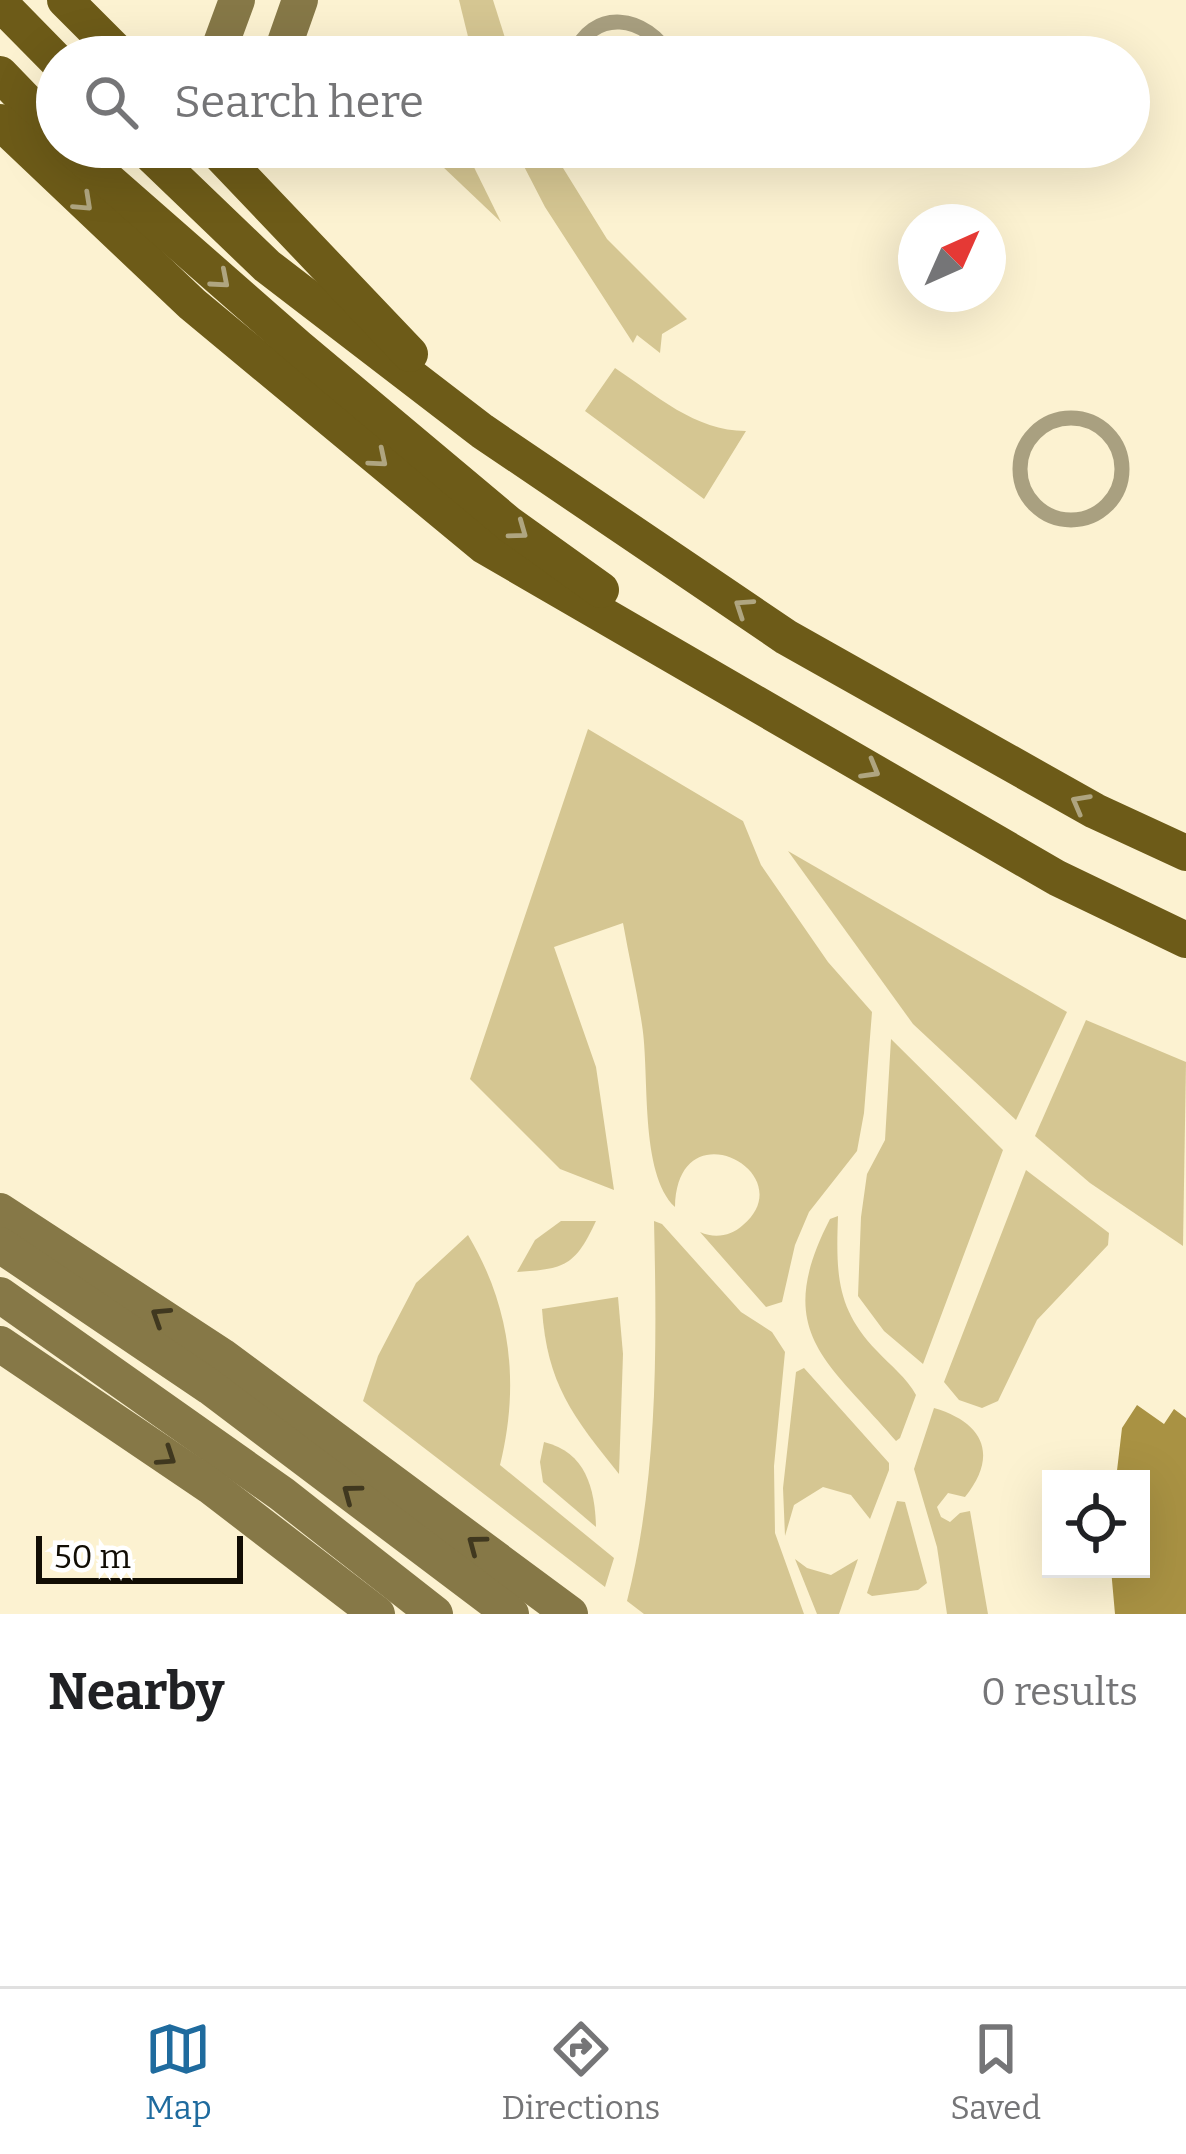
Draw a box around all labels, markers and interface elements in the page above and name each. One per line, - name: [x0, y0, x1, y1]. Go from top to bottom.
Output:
- search box: [36, 36, 1150, 168]
- icon: search: [78, 69, 144, 135]
- text: Search here: [174, 75, 424, 129]
- one-way arrow: [71, 189, 92, 210]
- north arrow: [898, 204, 1006, 312]
- one-way arrow: [207, 266, 229, 288]
- one-way arrow: [365, 444, 387, 466]
- one-way arrow: [506, 517, 527, 539]
- one-way arrow: [734, 600, 756, 622]
- one-way arrow: [858, 755, 880, 778]
- one-way arrow: [1072, 794, 1093, 817]
- one-way arrow: [152, 1308, 174, 1330]
- one-way arrow: [153, 1443, 175, 1465]
- map controls: [1042, 1470, 1150, 1578]
- button: locate: [1042, 1470, 1150, 1578]
- one-way arrow: [343, 1486, 364, 1508]
- scale bar: [36, 1530, 243, 1583]
- text: 50 m: [54, 1537, 131, 1577]
- one-way arrow: [468, 1537, 489, 1559]
- text: Nearby: [48, 1661, 224, 1723]
- text: 0 results: [981, 1669, 1138, 1715]
- tab: Map: [145, 2016, 212, 2128]
- tab: Directions: [502, 2016, 660, 2128]
- tab: Saved: [950, 2016, 1041, 2128]

